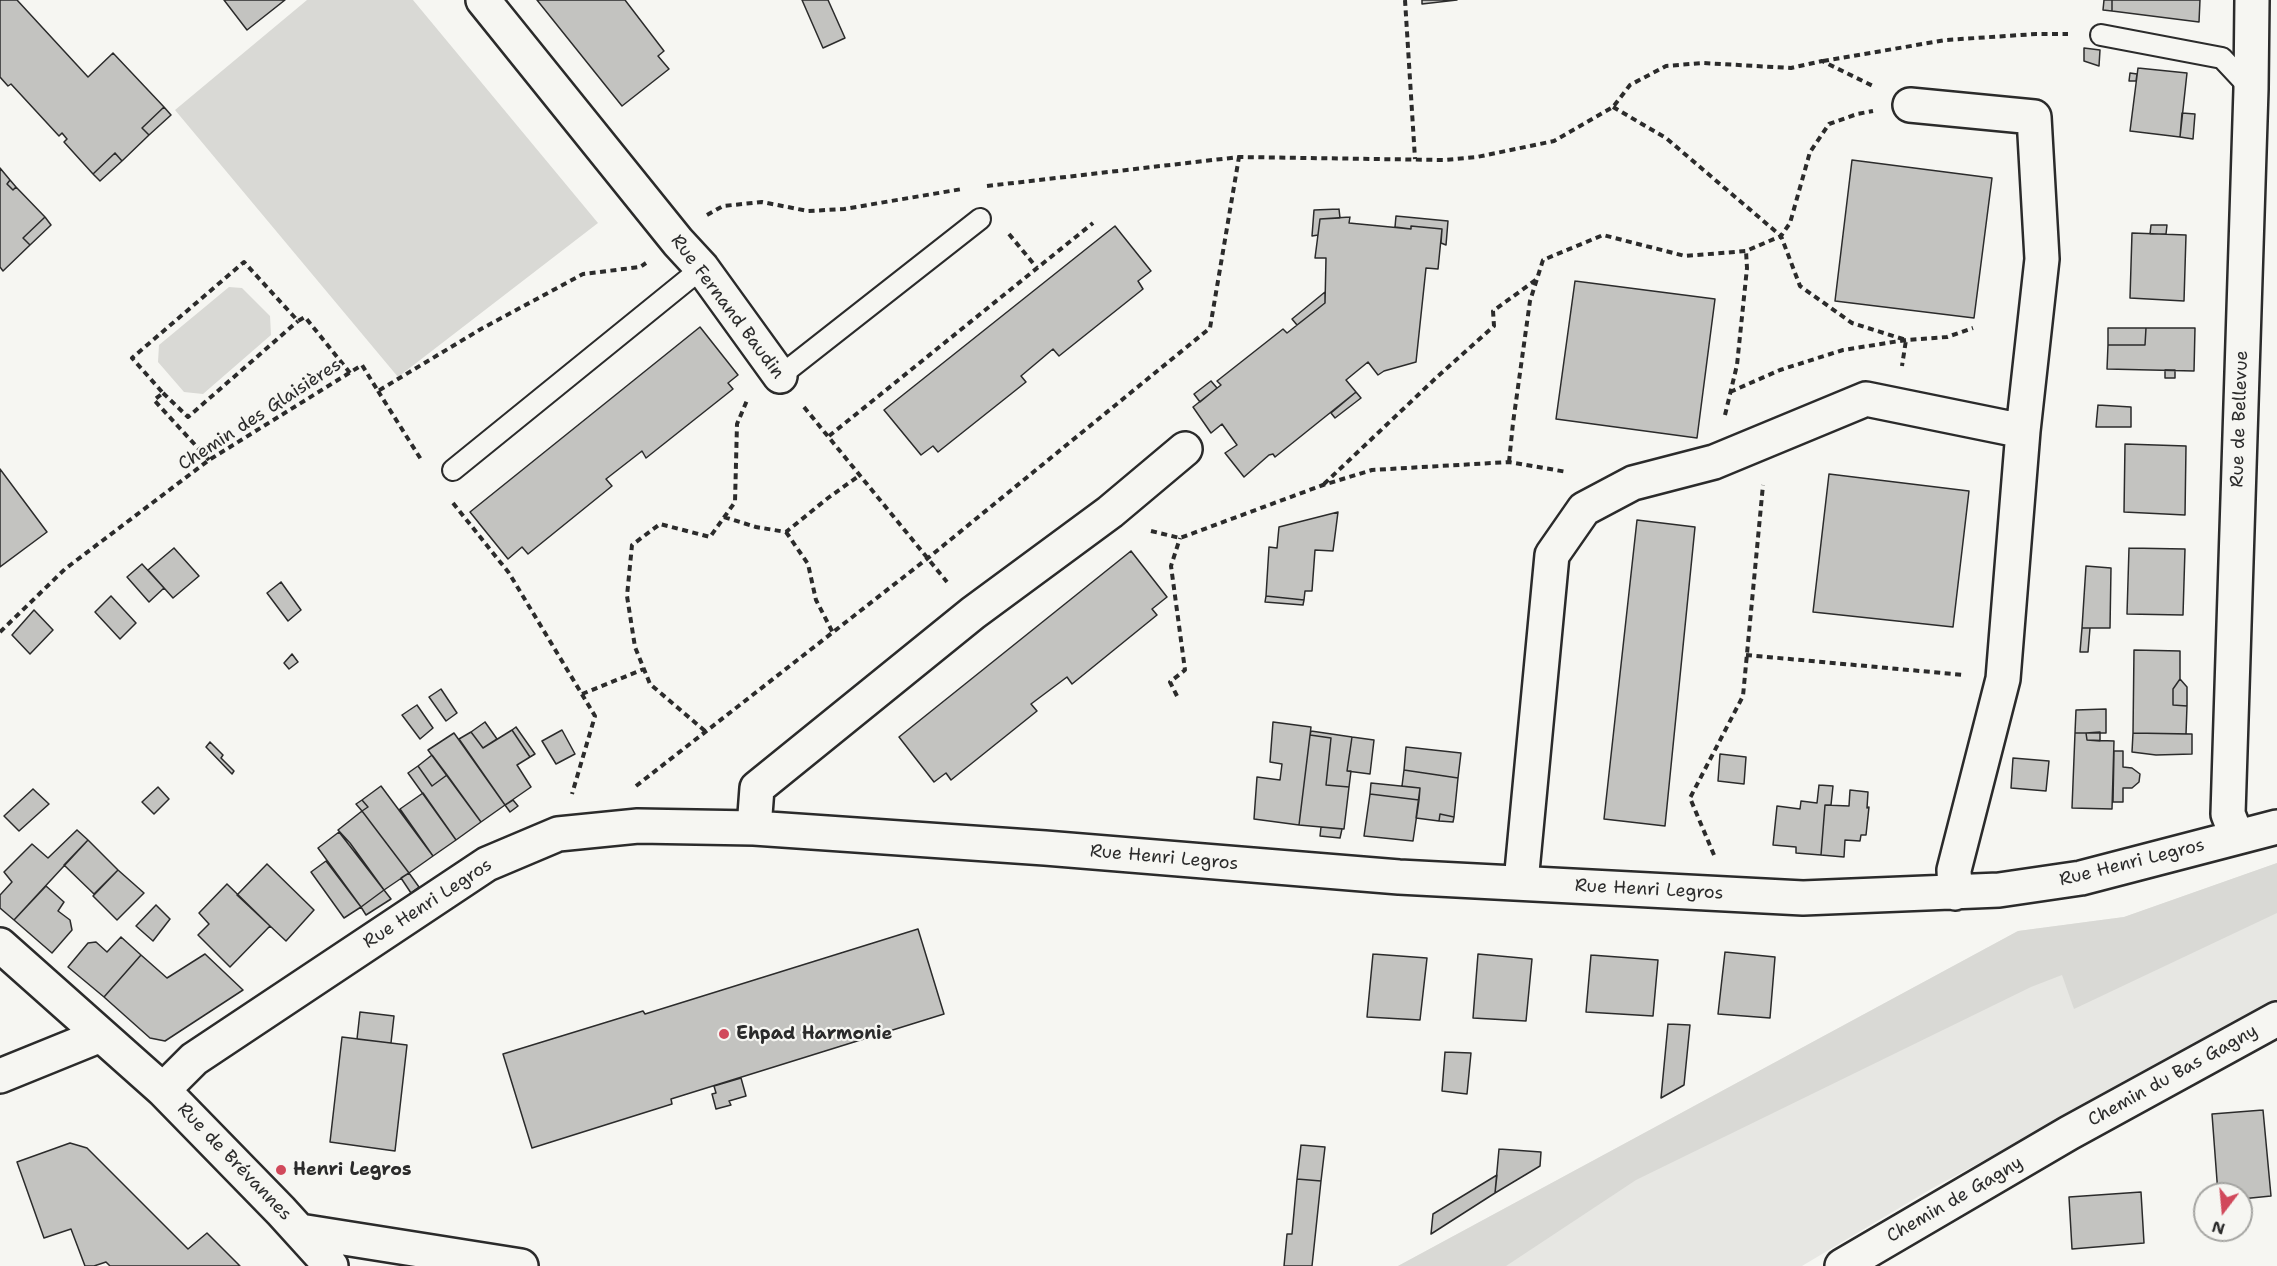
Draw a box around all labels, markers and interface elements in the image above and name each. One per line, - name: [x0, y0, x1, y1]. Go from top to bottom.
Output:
- street label: Rue Fernand Baudin: [666, 231, 788, 383]
- street label: Rue de Bellevue: [2227, 350, 2253, 488]
- street label: Chemin des Glaisières: [175, 354, 345, 476]
- street label: Rue Henri Legros: [2057, 835, 2207, 891]
- street label: Rue Henri Legros: [1089, 841, 1239, 875]
- street label: Rue Henri Legros: [360, 854, 496, 954]
- street label: Rue Henri Legros: [1574, 875, 1724, 905]
- street label: Chemin du Bas Gagny: [2085, 1020, 2261, 1132]
- place label: Ehpad Harmonie: [736, 1023, 892, 1045]
- marker: Ehpad Harmonie: [717, 1027, 731, 1041]
- street label: Rue de Brévannes: [172, 1099, 296, 1225]
- street label: Chemin de Gagny: [1883, 1152, 2027, 1248]
- place label: Henri Legros: [293, 1159, 412, 1181]
- marker: Henri Legros: [274, 1163, 288, 1177]
- north arrow: [2193, 1182, 2253, 1242]
- text: N: [2209, 1216, 2227, 1240]

